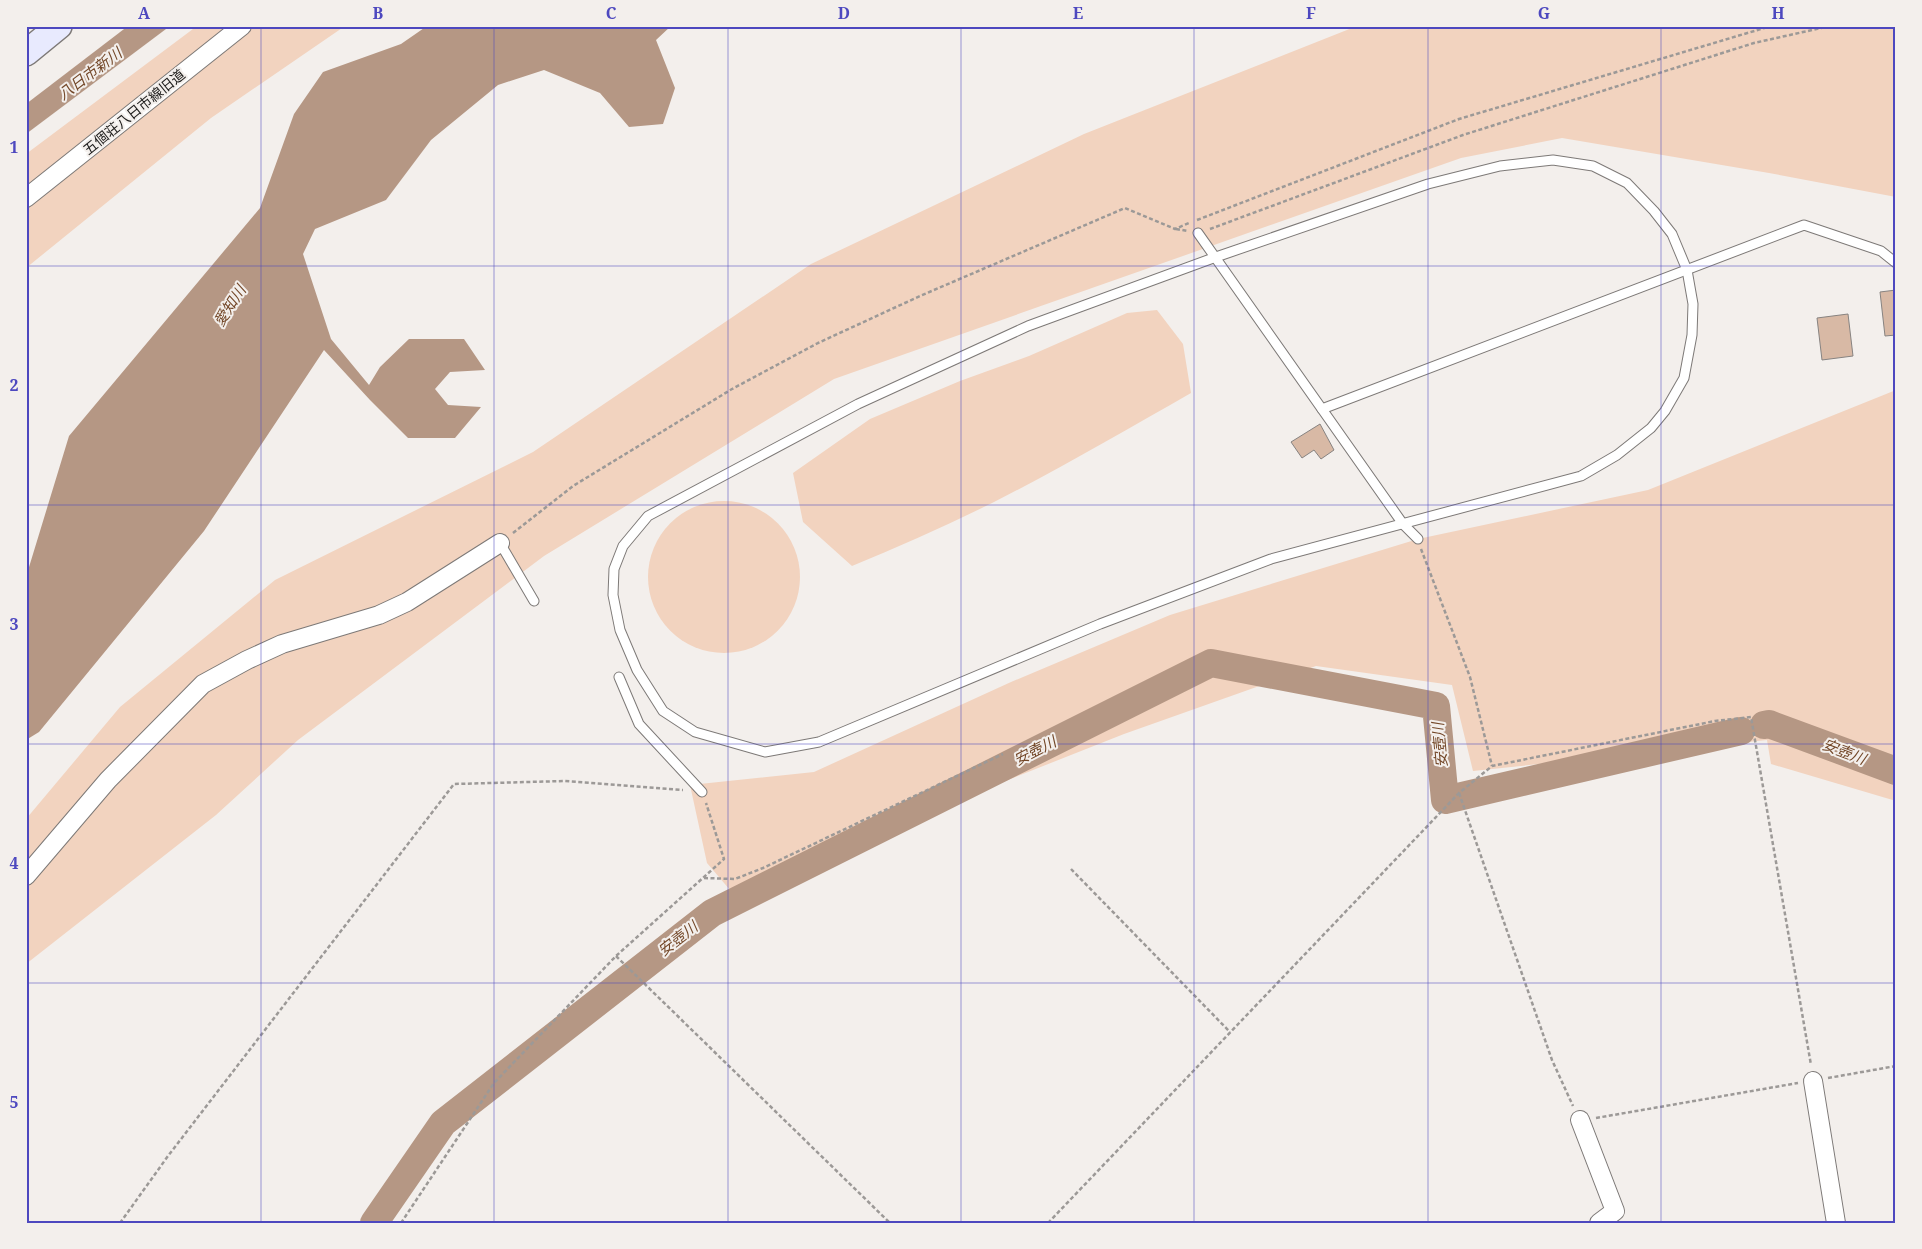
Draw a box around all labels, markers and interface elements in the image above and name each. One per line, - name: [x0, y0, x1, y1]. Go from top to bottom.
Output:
- text: A: [138, 2, 151, 24]
- text: B: [373, 2, 384, 24]
- text: C: [606, 2, 617, 24]
- text: D: [838, 2, 850, 24]
- text: E: [1073, 2, 1083, 24]
- text: F: [1306, 2, 1316, 24]
- text: G: [1538, 2, 1550, 24]
- text: H: [1771, 2, 1785, 24]
- water label: 八日市新川: [53, 41, 127, 104]
- street label: 五個荘八日市線旧道: [79, 65, 189, 159]
- text: 1: [9, 136, 19, 158]
- water label: 愛知川: [209, 279, 251, 330]
- text: 2: [9, 374, 19, 396]
- text: 3: [9, 613, 19, 635]
- water label: 安壺川: [1427, 720, 1451, 768]
- water label: 安壺川: [1010, 730, 1061, 769]
- water label: 安壺川: [1820, 734, 1871, 769]
- text: 4: [9, 852, 19, 874]
- water label: 安壺川: [653, 915, 703, 960]
- text: 5: [9, 1091, 19, 1113]

